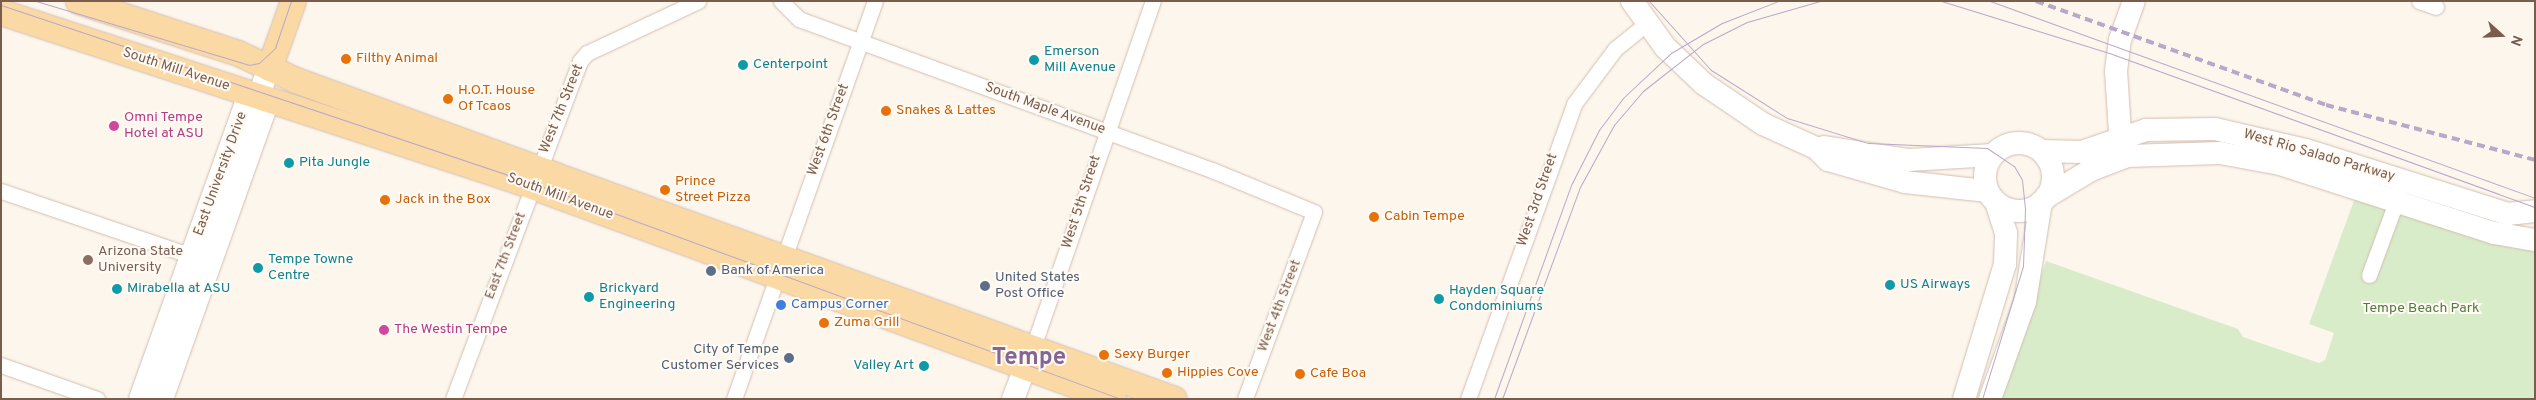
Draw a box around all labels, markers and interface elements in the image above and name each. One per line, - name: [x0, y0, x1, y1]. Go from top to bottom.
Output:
- north arrow: [2476, 10, 2526, 60]
- text: N: [2506, 33, 2525, 48]
- place label: Emerson Mill Avenue: [1044, 44, 1116, 76]
- street label: South Mill Avenue: [120, 45, 232, 95]
- place label: Filthy Animal: [356, 51, 439, 67]
- marker: Filthy Animal: [340, 53, 352, 65]
- marker: Emerson Mill Avenue: [1028, 54, 1040, 66]
- place label: Centerpoint: [753, 57, 828, 73]
- marker: Centerpoint: [737, 59, 749, 71]
- street label: West 7th Street: [536, 62, 588, 156]
- street label: South Maple Avenue: [982, 79, 1108, 139]
- street label: West 6th Street: [805, 82, 853, 178]
- place label: H.O.T. House Of Tcaos: [458, 83, 535, 115]
- marker: H.O.T. House Of Tcaos: [442, 93, 454, 105]
- place label: Snakes & Lattes: [896, 103, 996, 119]
- marker: Snakes & Lattes: [880, 105, 892, 117]
- place label: Omni Tempe Hotel at ASU: [124, 110, 204, 142]
- street label: East University Drive: [191, 110, 251, 238]
- marker: Omni Tempe Hotel at ASU: [108, 120, 120, 132]
- street label: West Rio Salado Parkway: [2241, 126, 2397, 186]
- street label: West 3rd Street: [1514, 151, 1562, 249]
- street label: West 5th Street: [1059, 153, 1105, 251]
- place label: Pita Jungle: [299, 155, 370, 171]
- marker: Pita Jungle: [283, 157, 295, 169]
- street label: South Mill Avenue: [504, 170, 616, 224]
- place label: Prince Street Pizza: [675, 174, 751, 206]
- marker: Prince Street Pizza: [659, 184, 671, 196]
- place label: Jack in the Box: [395, 192, 491, 208]
- marker: Jack in the Box: [379, 194, 391, 206]
- place label: Cabin Tempe: [1384, 209, 1465, 225]
- street label: East 7th Street: [482, 210, 530, 302]
- marker: Cabin Tempe: [1368, 211, 1380, 223]
- place label: Arizona State University: [98, 244, 183, 276]
- place label: Tempe Towne Centre: [268, 252, 354, 284]
- marker: Arizona State University: [82, 254, 94, 266]
- street label: West 4th Street: [1255, 258, 1305, 354]
- marker: Tempe Towne Centre: [252, 262, 264, 274]
- place label: Bank of America: [721, 263, 825, 279]
- marker: Bank of America: [705, 265, 717, 277]
- place label: United States Post Office: [995, 270, 1080, 302]
- place label: US Airways: [1900, 277, 1971, 293]
- marker: US Airways: [1884, 279, 1896, 291]
- marker: United States Post Office: [979, 280, 991, 292]
- place label: Mirabella at ASU: [127, 281, 231, 297]
- place label: Brickyard Engineering: [599, 281, 675, 314]
- marker: Mirabella at ASU: [111, 283, 123, 295]
- place label: Hayden Square Condominiums: [1449, 283, 1544, 316]
- marker: Brickyard Engineering: [583, 291, 595, 303]
- marker: Hayden Square Condominiums: [1433, 293, 1445, 305]
- place label: Campus Corner: [791, 297, 889, 313]
- marker: Campus Corner: [775, 299, 787, 311]
- park label: Tempe Beach Park: [2363, 301, 2479, 317]
- place label: Zuma Grill: [834, 315, 899, 331]
- marker: Zuma Grill: [818, 317, 830, 329]
- place label: The Westin Tempe: [394, 322, 508, 338]
- marker: The Westin Tempe: [378, 324, 390, 336]
- place label: City of Tempe Customer Services: [661, 342, 779, 374]
- district label: Tempe: [992, 345, 1066, 373]
- place label: Sexy Burger: [1114, 347, 1190, 363]
- marker: Sexy Burger: [1098, 349, 1110, 361]
- marker: City of Tempe Customer Services: [783, 352, 795, 364]
- place label: Valley Art: [853, 358, 914, 374]
- marker: Valley Art: [918, 360, 930, 372]
- place label: Hippies Cove: [1177, 365, 1258, 381]
- place label: Cafe Boa: [1310, 366, 1366, 382]
- marker: Hippies Cove: [1161, 367, 1173, 379]
- marker: Cafe Boa: [1294, 368, 1306, 380]

